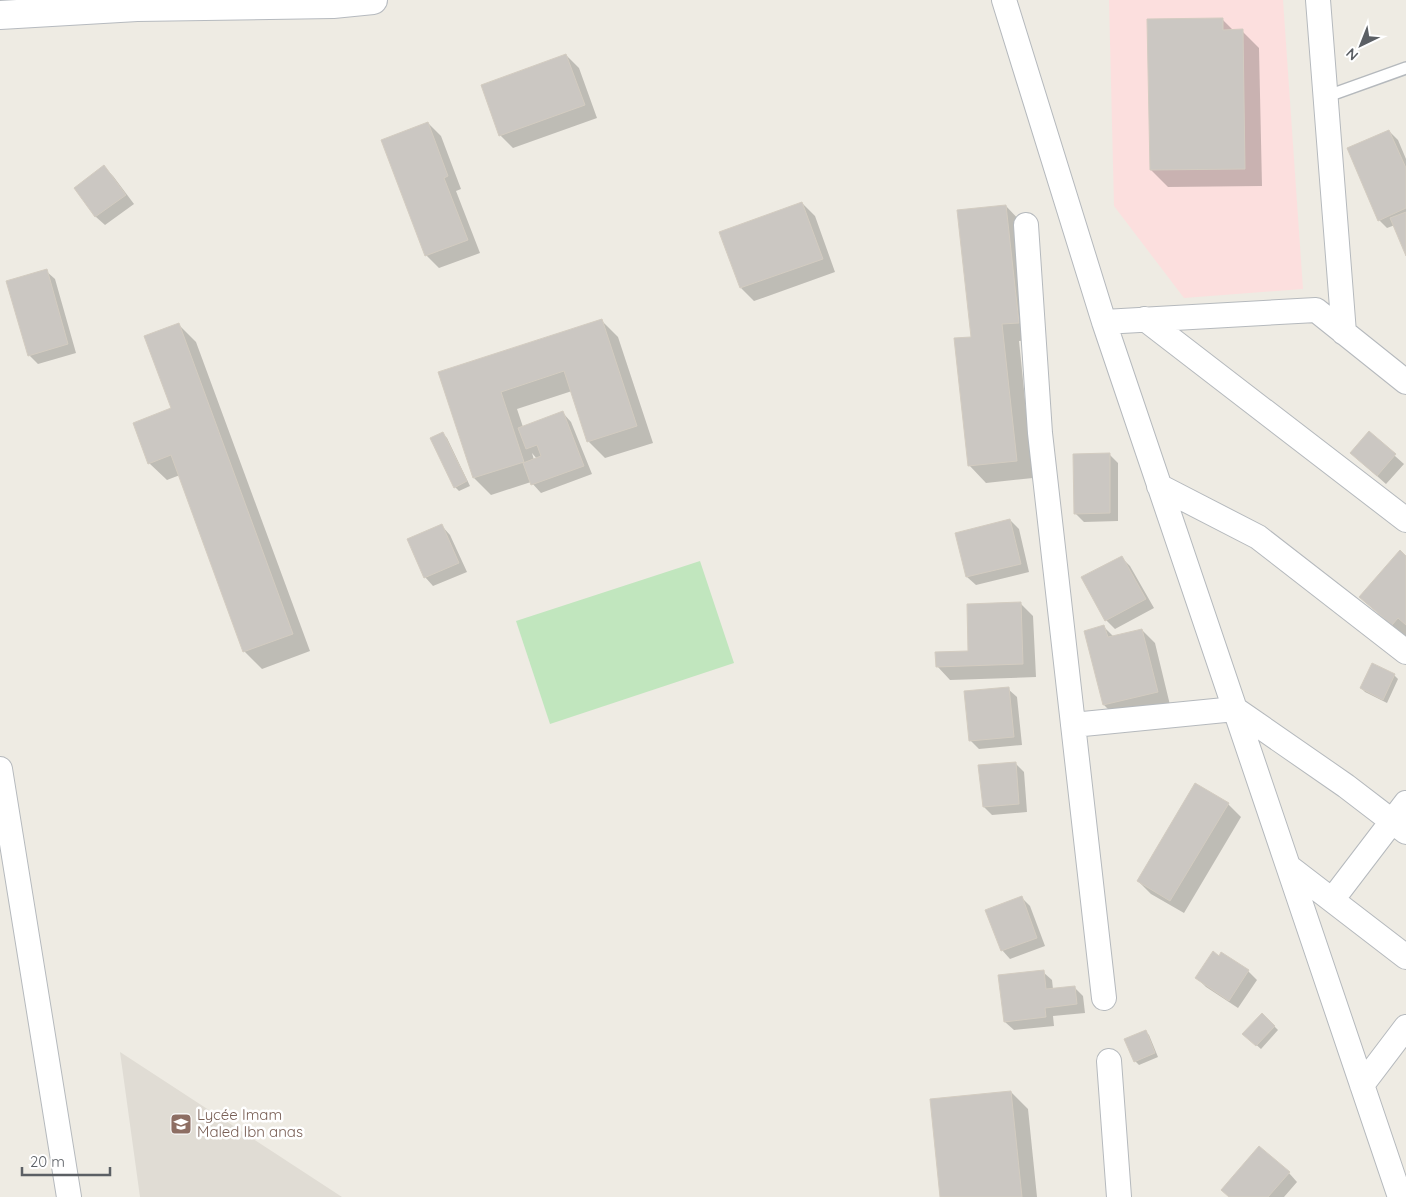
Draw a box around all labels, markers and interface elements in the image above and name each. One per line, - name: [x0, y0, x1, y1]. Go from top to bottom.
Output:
- north arrow: [1336, 20, 1386, 70]
- text: N: [1342, 44, 1362, 65]
- place label: Lycée Imam Maled Ibn anas: [197, 1105, 303, 1141]
- school or university icon: Lycée Imam Maled Ibn anas: [169, 1112, 193, 1136]
- scale bar: [22, 1144, 110, 1176]
- text: 20 m: [30, 1152, 65, 1171]

